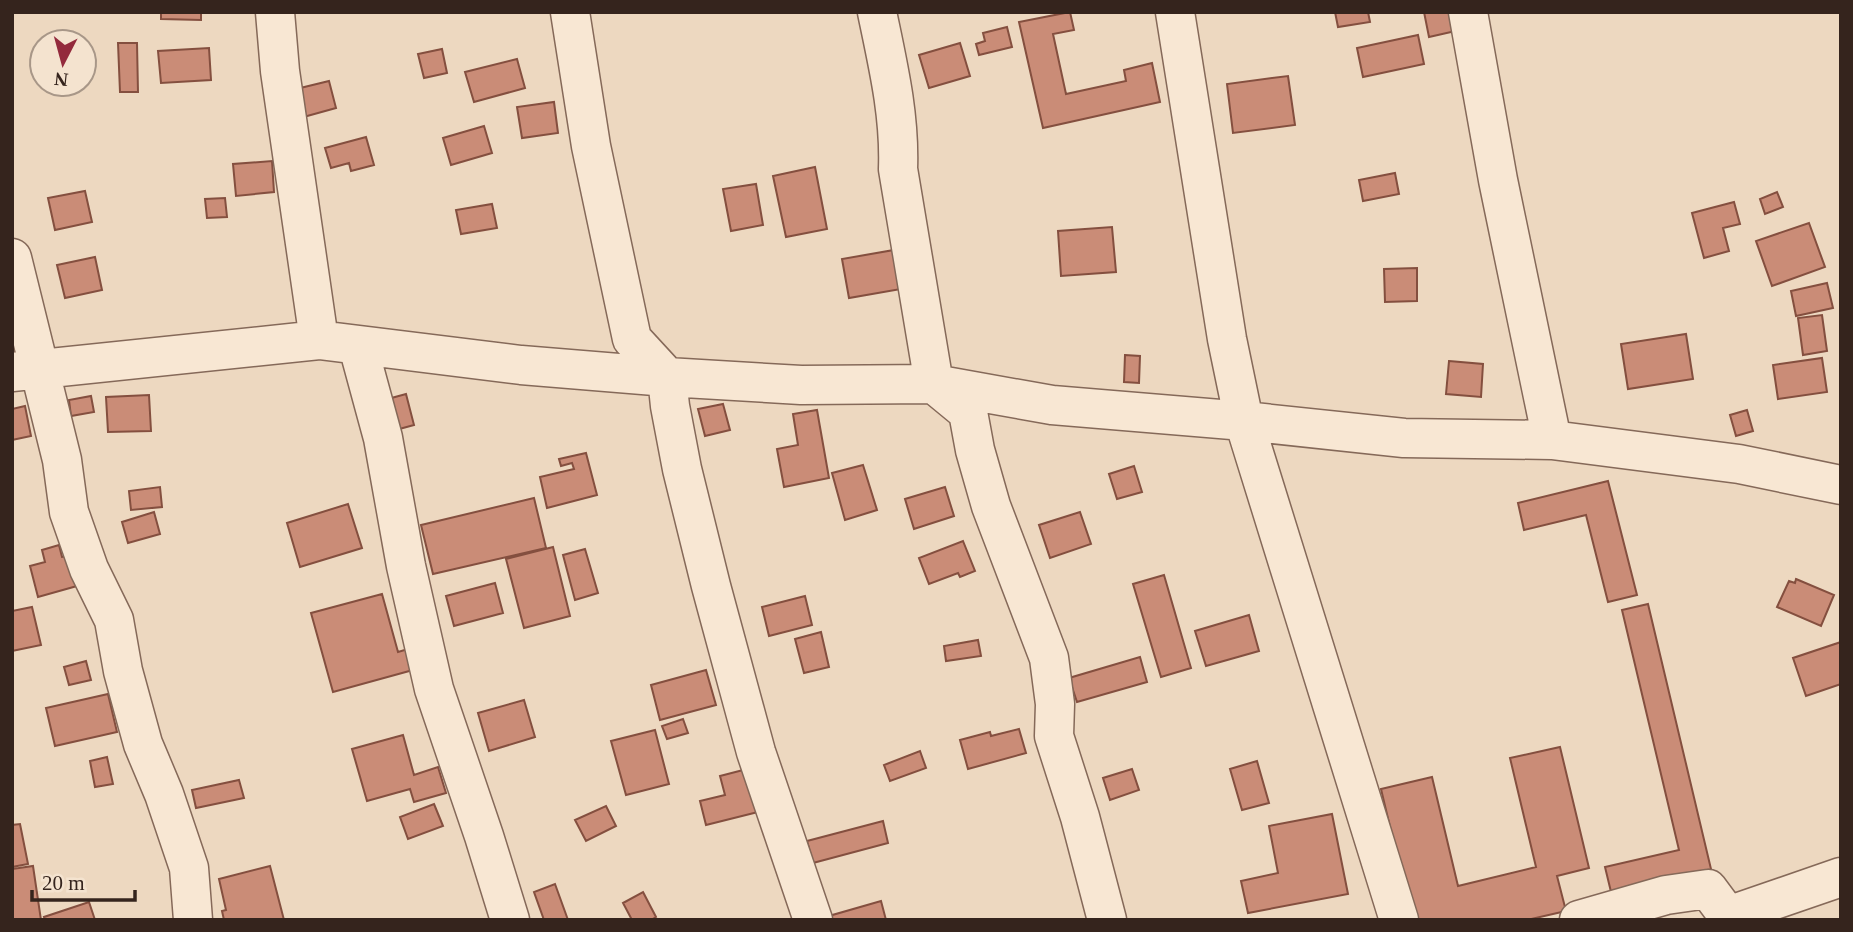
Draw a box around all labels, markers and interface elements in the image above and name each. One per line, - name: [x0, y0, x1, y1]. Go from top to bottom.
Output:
- north arrow: [28, 28, 98, 98]
- text: N: [53, 68, 69, 91]
- scale bar: [32, 858, 135, 902]
- text: 20 m: [42, 871, 85, 895]

